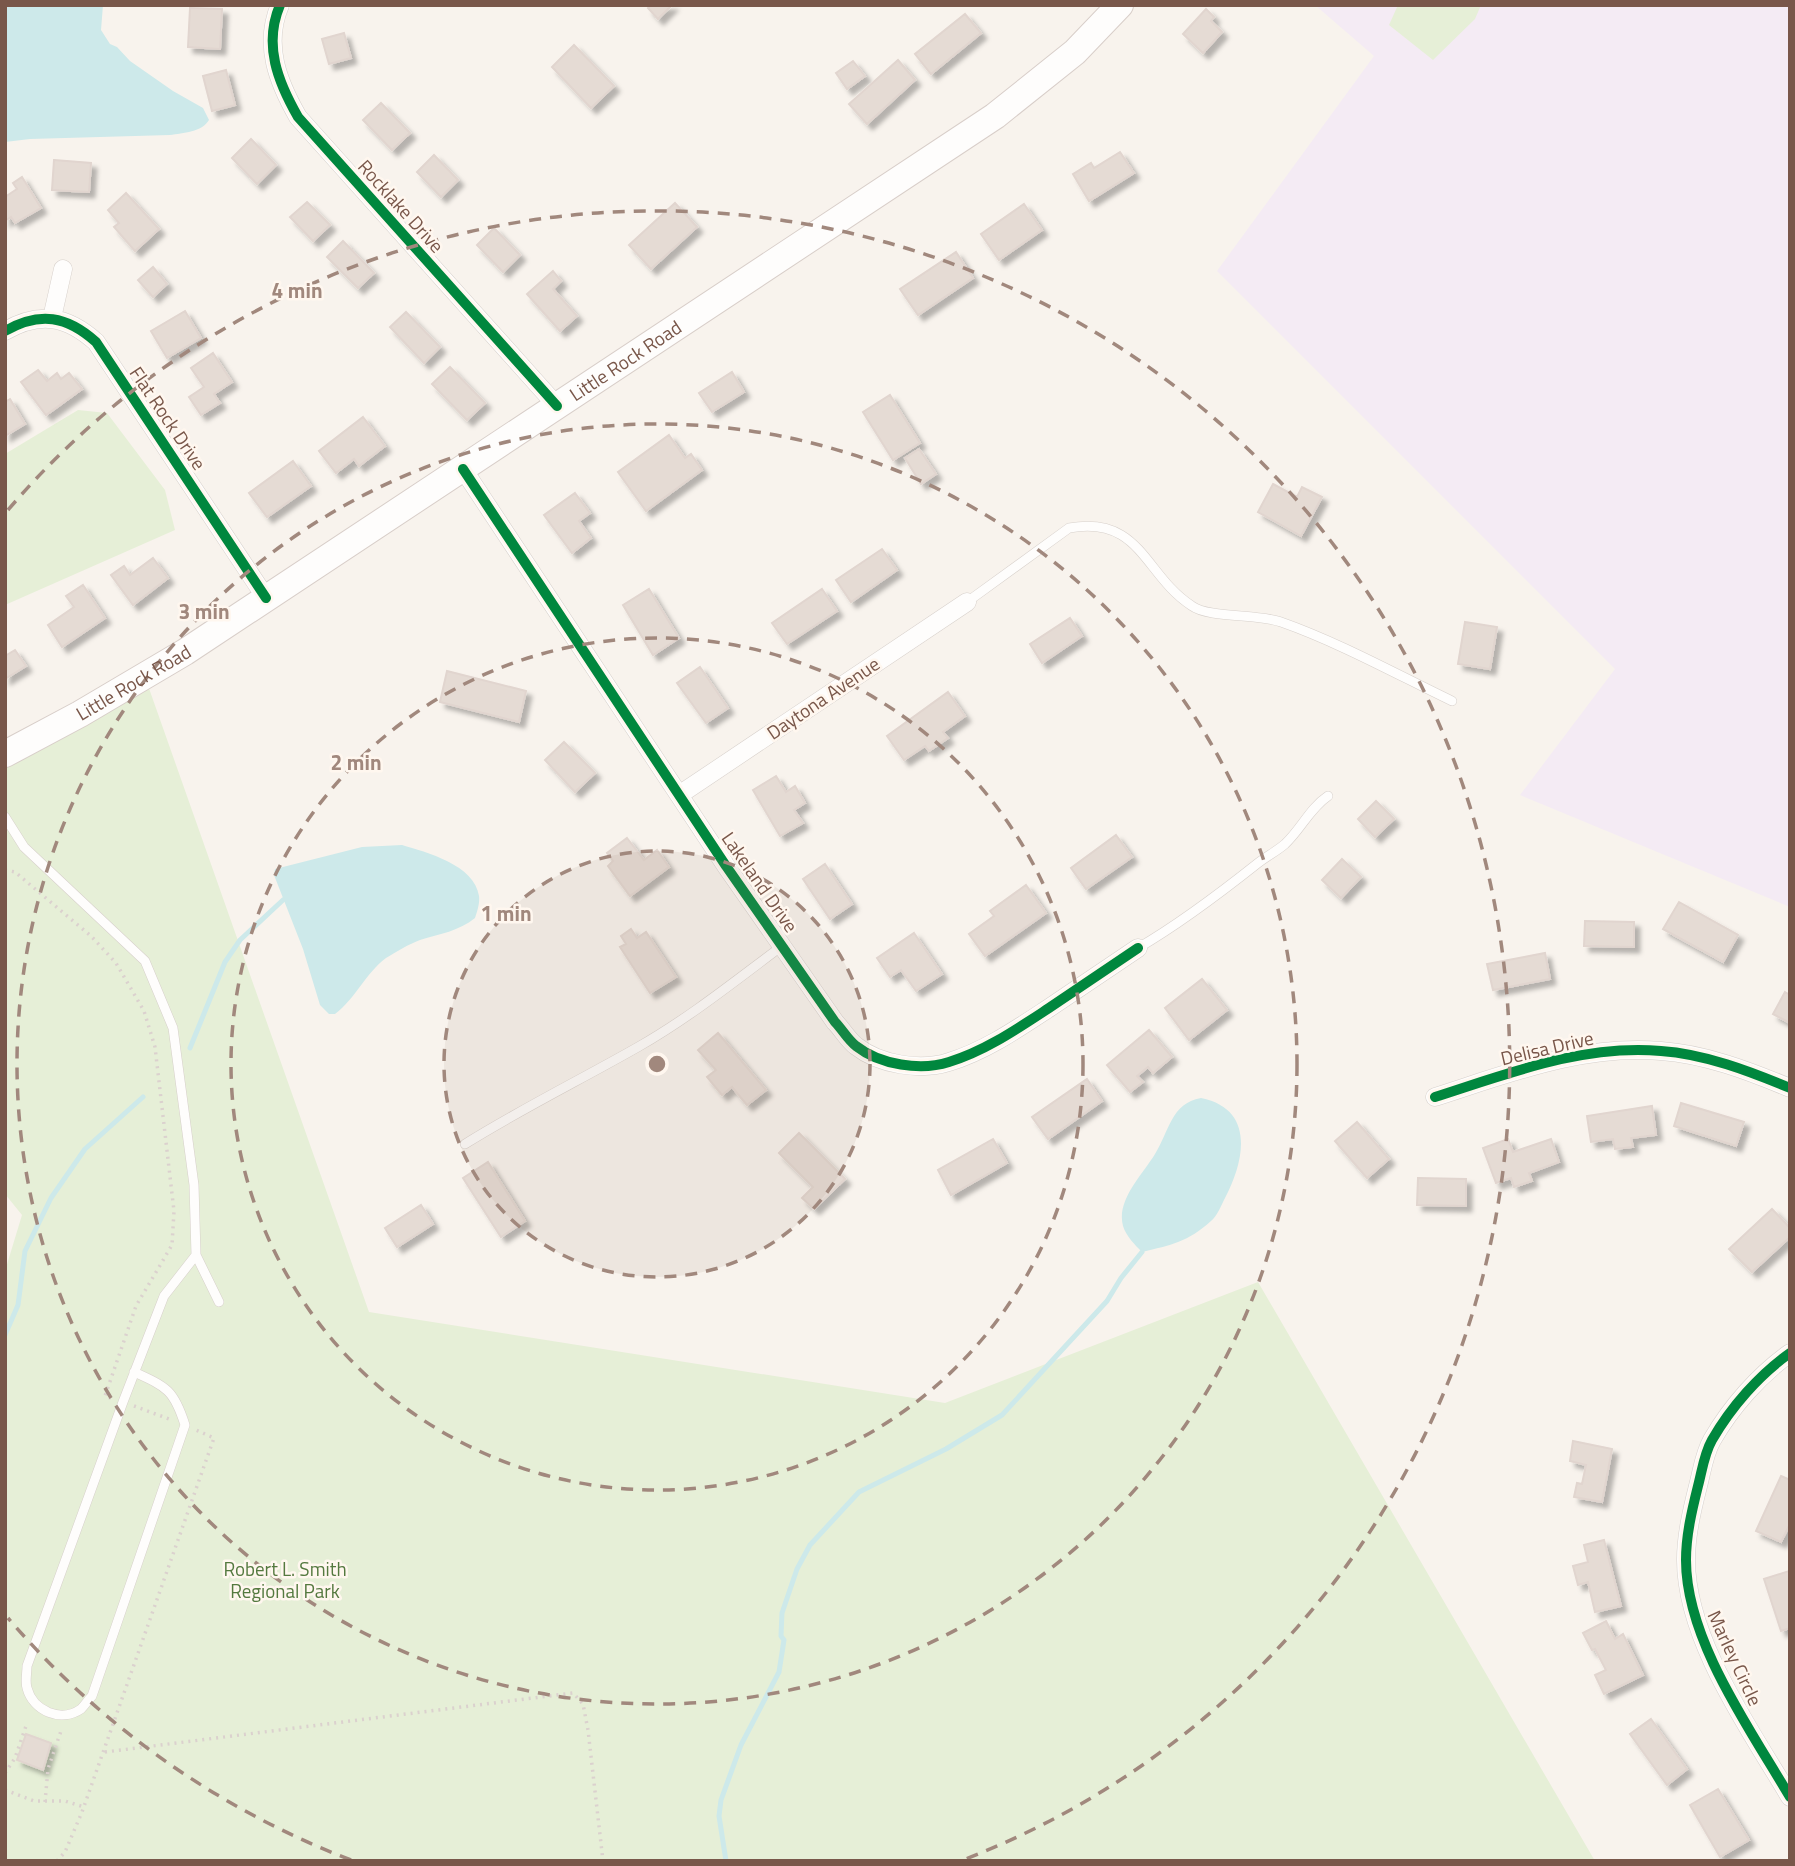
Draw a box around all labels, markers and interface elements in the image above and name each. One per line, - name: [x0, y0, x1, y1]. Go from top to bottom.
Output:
- street label: Rocklake Drive: [351, 152, 451, 259]
- text: 4 min: [271, 274, 323, 306]
- street label: Little Rock Road: [563, 312, 687, 408]
- street label: Flat Rock Drive: [123, 360, 214, 475]
- text: 3 min: [178, 595, 230, 627]
- street label: Little Rock Road: [70, 637, 196, 727]
- street label: Daytona Avenue: [760, 649, 885, 746]
- text: 2 min: [330, 746, 382, 778]
- street label: Lakeland Drive: [715, 825, 806, 938]
- text: 1 min: [480, 897, 532, 929]
- street label: Delisa Drive: [1498, 1023, 1596, 1072]
- centre of rings: [645, 1052, 669, 1076]
- park label: Robert L. Smith Regional Park: [223, 1554, 347, 1605]
- street label: Marley Circle: [1701, 1605, 1770, 1710]

